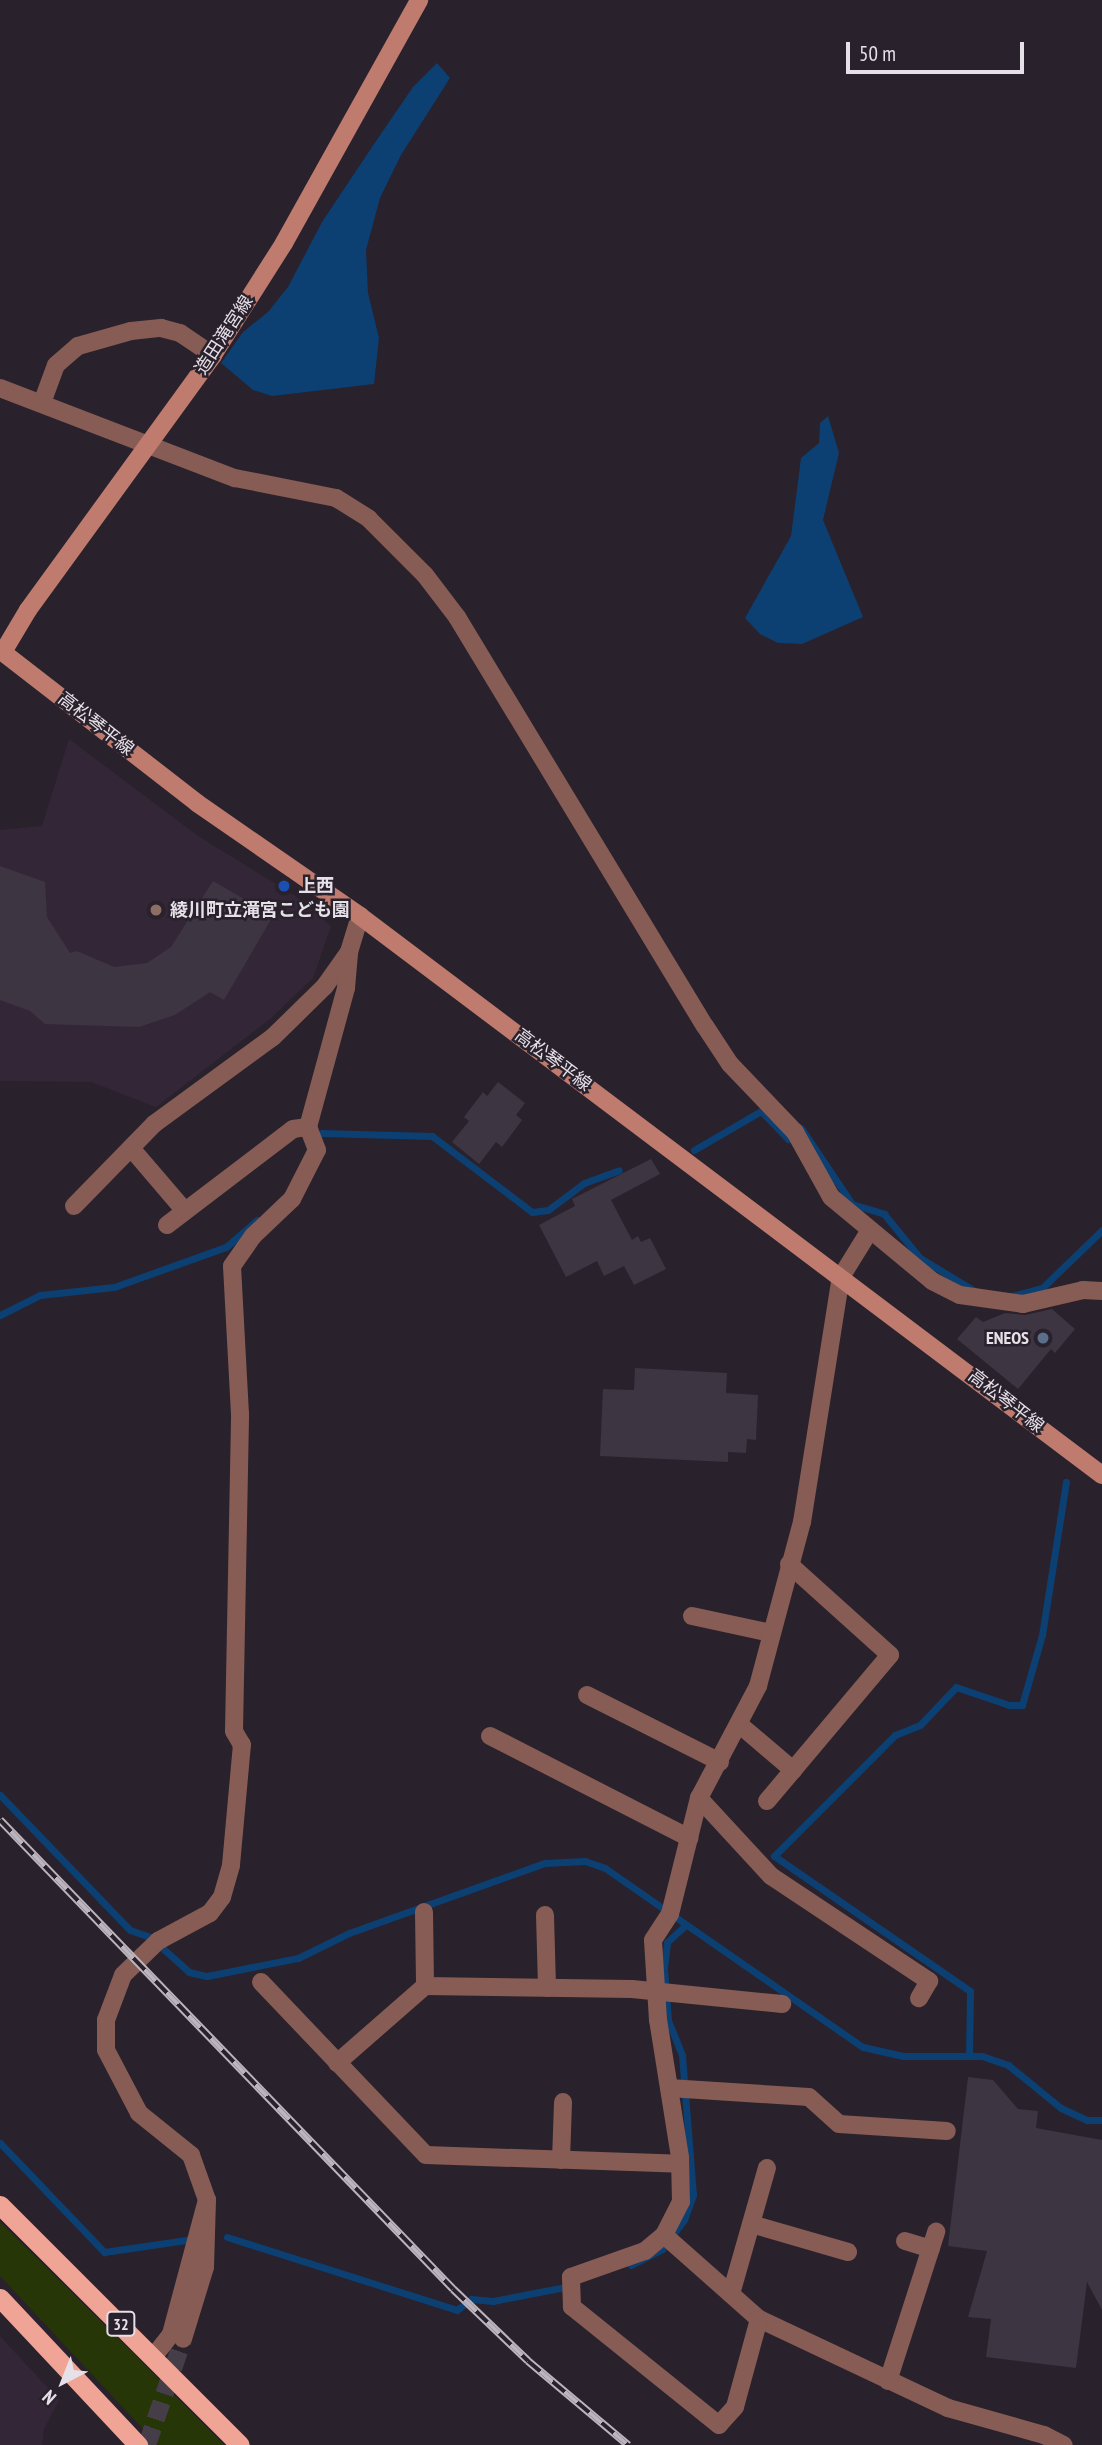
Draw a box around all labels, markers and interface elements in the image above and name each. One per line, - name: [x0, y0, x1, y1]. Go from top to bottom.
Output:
- scale bar: [850, 28, 1028, 72]
- text: 50 m: [859, 40, 896, 67]
- street label: 造田滝宮線: [190, 291, 258, 379]
- street label: 高松琴平線: [54, 688, 138, 760]
- place label: 上西: [298, 875, 334, 897]
- marker: 上西: [276, 878, 292, 894]
- place label: 綾川町立滝宮こども園: [170, 899, 350, 921]
- marker: 綾川町立滝宮こども園: [148, 902, 164, 918]
- street label: 高松琴平線: [511, 1024, 595, 1096]
- place label: ENEOS: [986, 1327, 1029, 1349]
- marker: ENEOS: [1035, 1330, 1051, 1346]
- street label: 高松琴平線: [964, 1365, 1048, 1437]
- road number: 32: [105, 2312, 137, 2336]
- north arrow: [28, 2347, 98, 2417]
- text: N: [37, 2385, 61, 2410]

